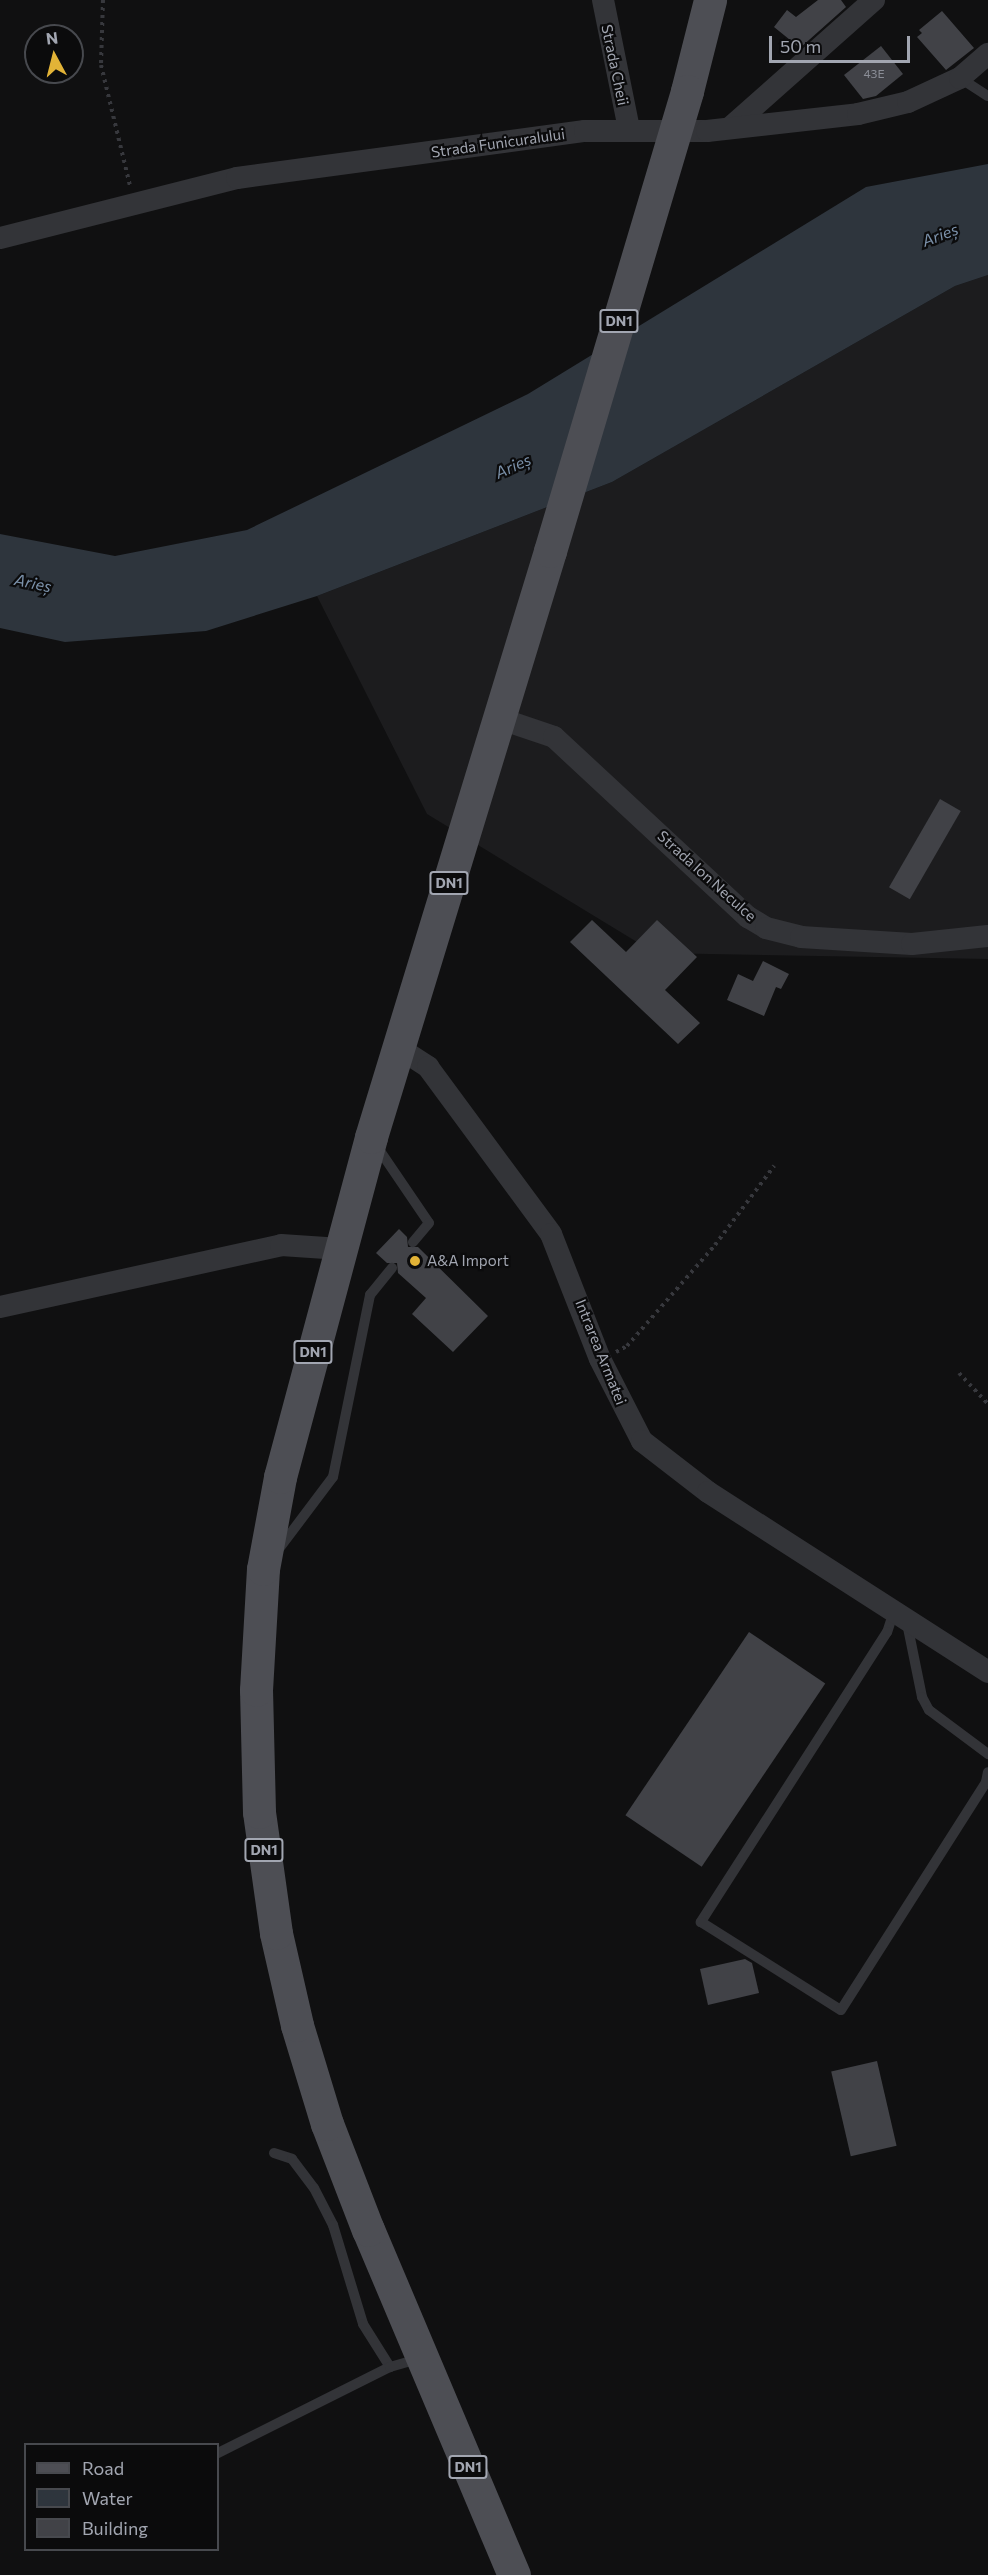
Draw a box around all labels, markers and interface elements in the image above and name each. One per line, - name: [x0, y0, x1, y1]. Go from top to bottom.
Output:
- street label: Strada Cheii: [598, 23, 632, 107]
- north arrow: [24, 24, 84, 84]
- scale bar: [772, 24, 913, 62]
- text: N: [45, 27, 59, 48]
- text: 50 m: [780, 35, 821, 57]
- house number: 43E: [863, 67, 885, 81]
- street label: Strada Funicuralului: [430, 125, 566, 161]
- water label: Arieș: [919, 219, 961, 251]
- road number: DN1: [598, 310, 640, 332]
- water label: Arieș: [492, 450, 534, 482]
- water label: Arieș: [13, 570, 53, 596]
- street label: Strada Ion Neculce: [654, 827, 760, 925]
- road number: DN1: [428, 872, 470, 894]
- place label: A&A Import: [427, 1252, 509, 1270]
- marker: A&A Import: [408, 1254, 422, 1268]
- street label: Intrarea Armatei: [572, 1297, 630, 1407]
- road number: DN1: [292, 1341, 334, 1363]
- road number: DN1: [243, 1839, 285, 1861]
- legend: [24, 2443, 219, 2551]
- road number: DN1: [447, 2456, 489, 2478]
- text: Road: [82, 2457, 124, 2479]
- text: Water: [82, 2487, 133, 2509]
- text: Building: [82, 2517, 148, 2539]

